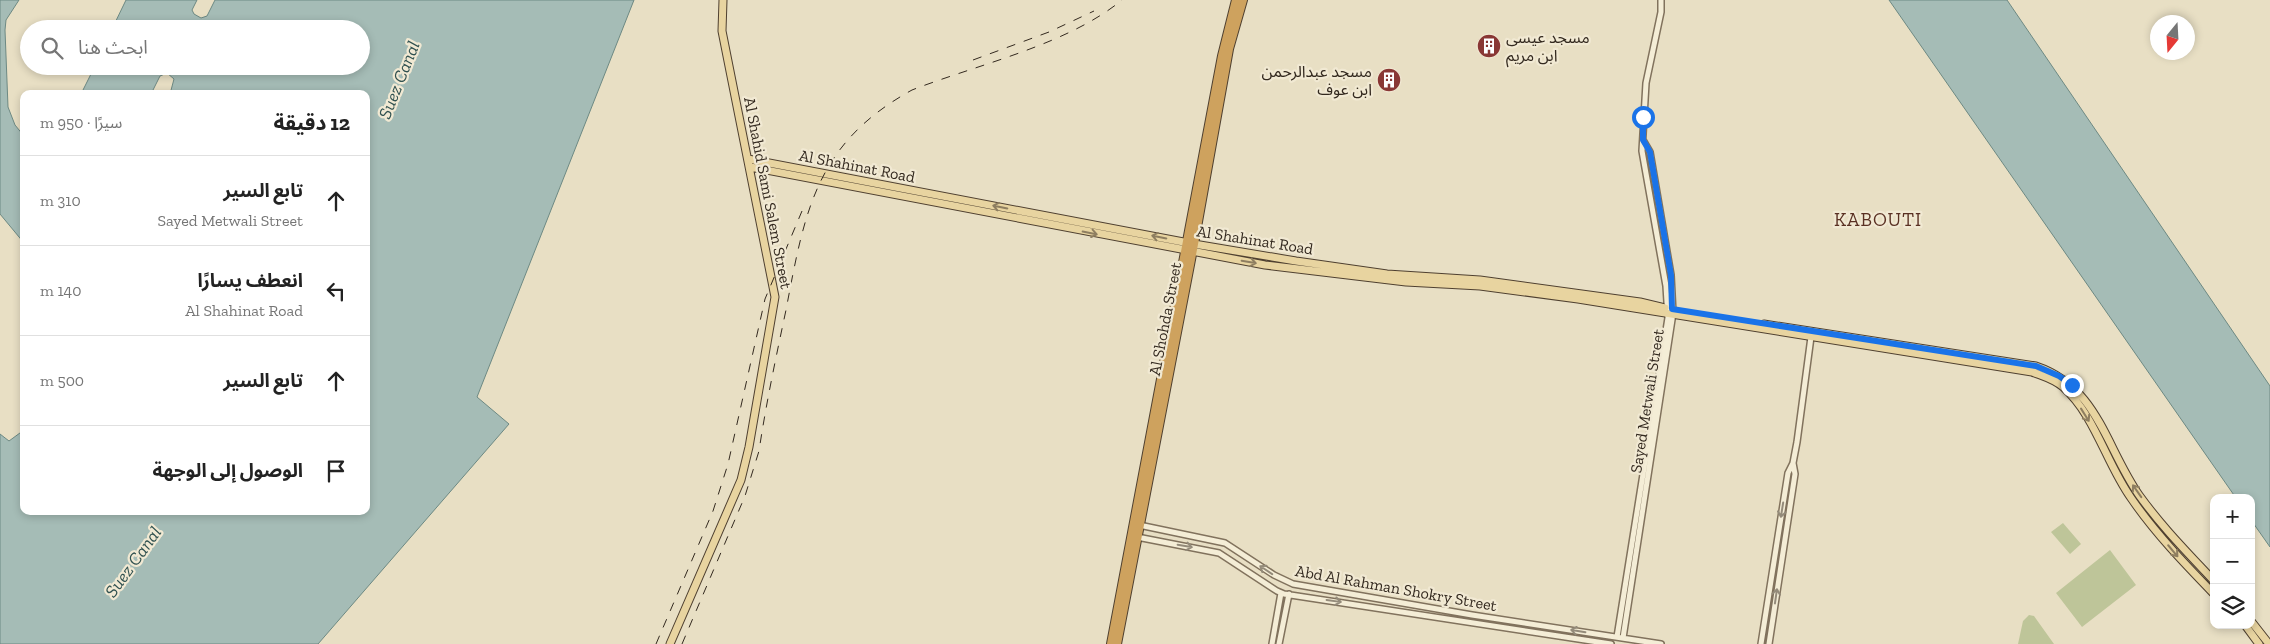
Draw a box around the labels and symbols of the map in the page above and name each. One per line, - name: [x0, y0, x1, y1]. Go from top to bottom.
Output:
- north arrow: [2150, 15, 2195, 60]
- place label: مسجد عيسى ابن مريم: [1506, 28, 1590, 68]
- building icon: مسجد عيسى ابن مريم: [1476, 33, 1502, 59]
- water label: Suez Canal: [373, 38, 425, 122]
- place label: مسجد عبدالرحمن ابن عوف: [1262, 62, 1372, 99]
- building icon: مسجد عبدالرحمن ابن عوف: [1376, 67, 1402, 93]
- street label: Al Shahid Sami Salem Street: [740, 95, 796, 291]
- route start: [1632, 106, 1655, 129]
- street label: Al Shahinat Road: [797, 145, 917, 187]
- one-way arrow: [992, 202, 1008, 212]
- district label: KABOUTI: [1834, 208, 1922, 231]
- street label: Al Shahinat Road: [1195, 221, 1315, 259]
- one-way arrow: [1081, 228, 1097, 238]
- one-way arrow: [1152, 232, 1168, 242]
- one-way arrow: [1241, 258, 1257, 268]
- street label: Al Shohda Street: [1145, 261, 1185, 377]
- street label: Sayed Metwali Street: [1626, 328, 1668, 474]
- route end: [2061, 374, 2084, 397]
- one-way arrow: [2079, 408, 2090, 422]
- one-way arrow: [2132, 484, 2142, 498]
- one-way arrow: [1777, 502, 1787, 518]
- water label: Suez Canal: [100, 522, 166, 602]
- one-way arrow: [1177, 542, 1193, 551]
- one-way arrow: [2167, 544, 2178, 557]
- street label: Abd Al Rahman Shokry Street: [1294, 561, 1498, 615]
- one-way arrow: [1259, 565, 1273, 575]
- one-way arrow: [1772, 588, 1782, 604]
- one-way arrow: [1326, 596, 1342, 606]
- one-way arrow: [1570, 626, 1586, 636]

